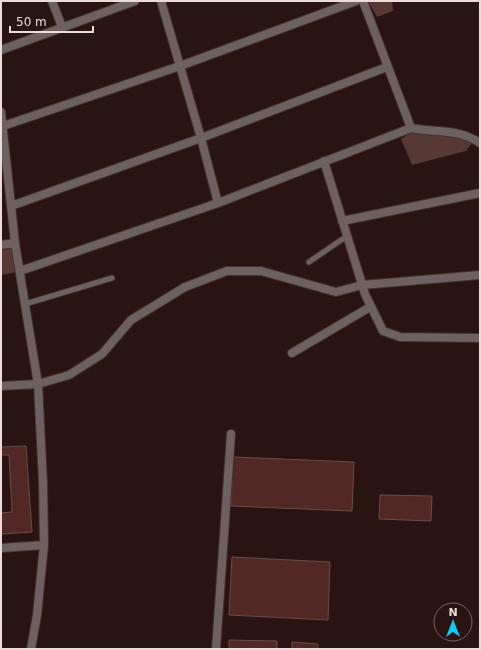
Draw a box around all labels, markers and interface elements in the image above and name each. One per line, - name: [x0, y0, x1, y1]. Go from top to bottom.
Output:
- scale bar: [10, 8, 93, 34]
- text: 50 m: [16, 15, 47, 29]
- north arrow: [433, 602, 473, 642]
- text: N: [448, 606, 458, 619]

